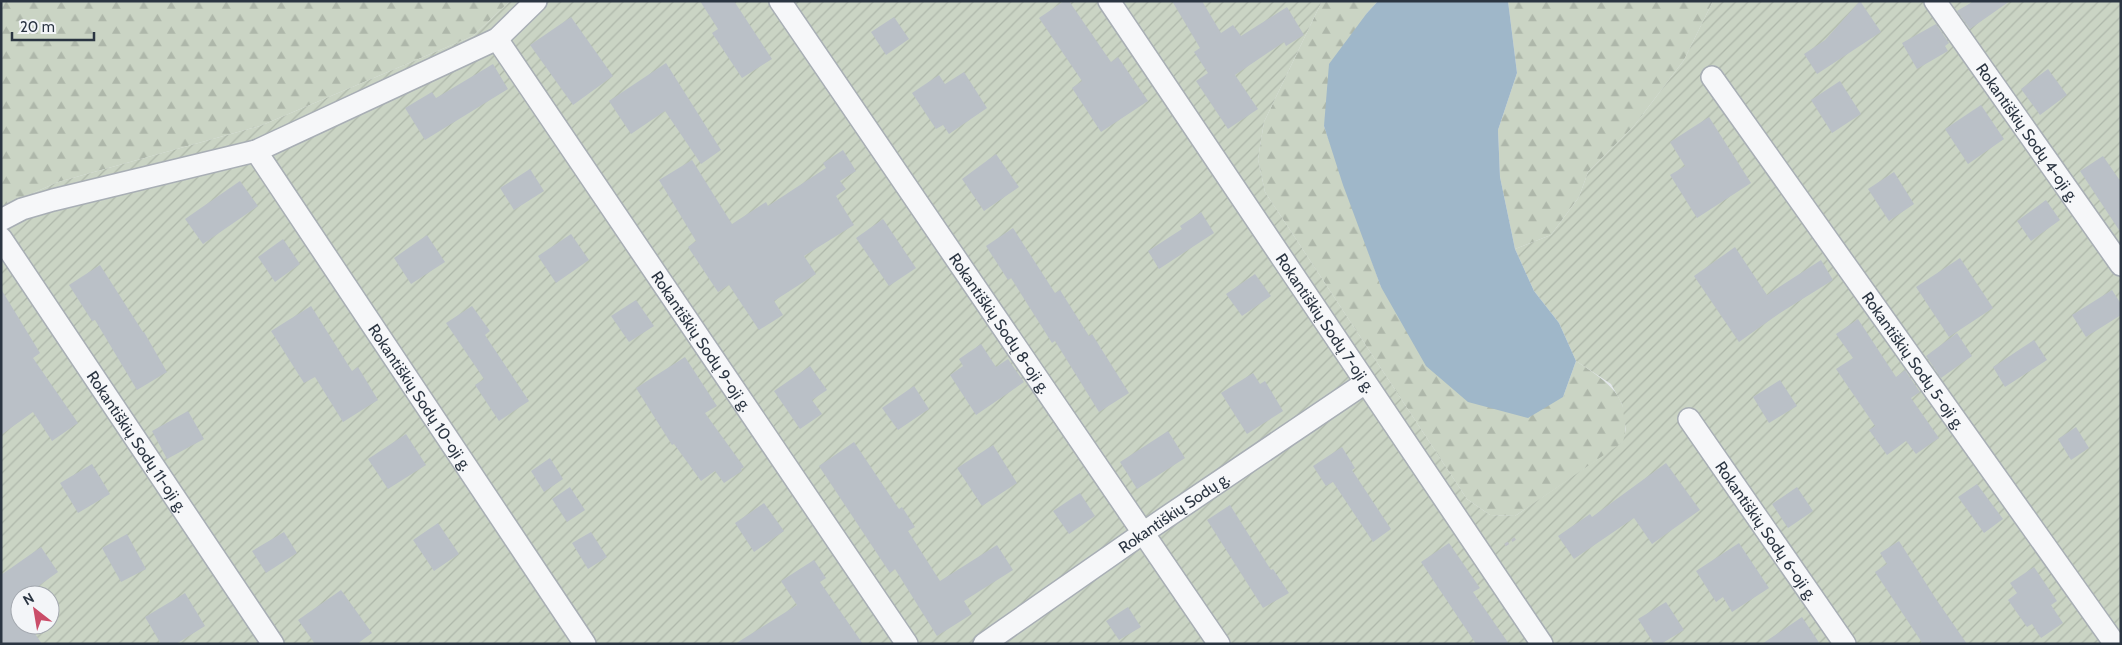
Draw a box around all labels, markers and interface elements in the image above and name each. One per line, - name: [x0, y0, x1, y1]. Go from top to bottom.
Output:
- scale bar: [12, 10, 95, 42]
- text: 20 m: [20, 18, 55, 36]
- street label: Rokantiškių Sodų 4-oji g.: [1972, 60, 2083, 206]
- street label: Rokantiškių Sodų 8-oji g.: [945, 249, 1055, 397]
- street label: Rokantiškių Sodų 7-oji g.: [1272, 250, 1379, 396]
- street label: Rokantiškių Sodų 9-oji g.: [648, 267, 756, 415]
- street label: Rokantiškių Sodų 5-oji g.: [1858, 288, 1969, 433]
- street label: Rokantiškių Sodų 10-oji g.: [365, 320, 476, 474]
- street label: Rokantiškių Sodų 11-oji g.: [83, 367, 192, 516]
- street label: Rokantiškių Sodų 6-oji g.: [1712, 457, 1821, 604]
- street label: Rokantiškių Sodų g.: [1115, 468, 1233, 557]
- north arrow: [10, 585, 60, 635]
- text: N: [19, 589, 37, 609]

